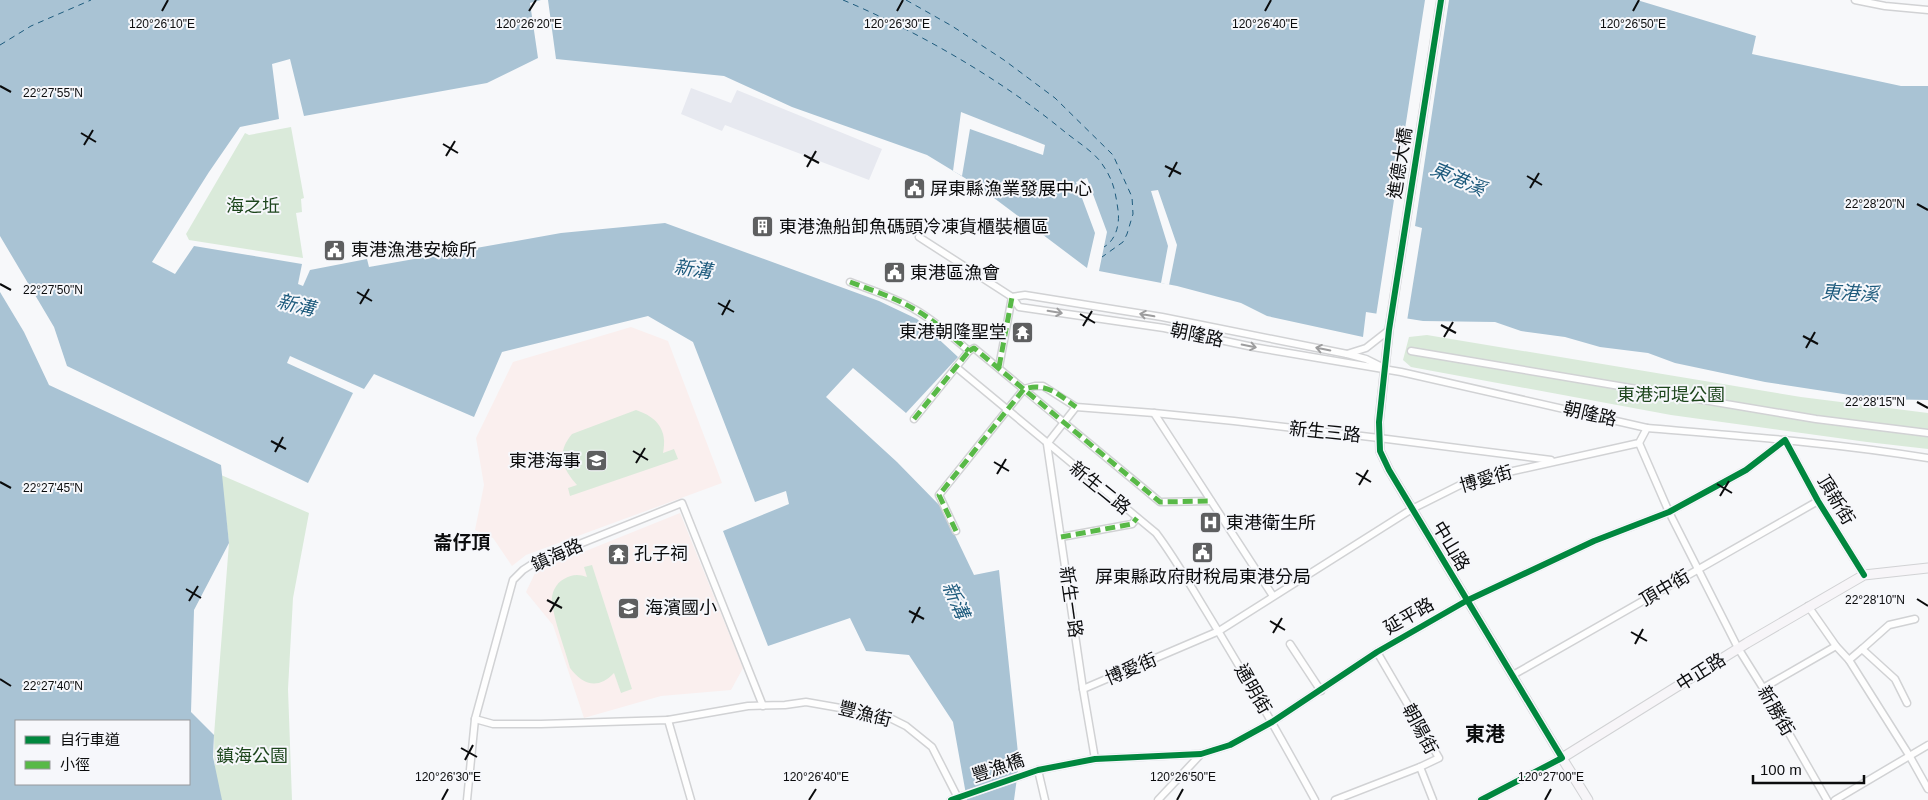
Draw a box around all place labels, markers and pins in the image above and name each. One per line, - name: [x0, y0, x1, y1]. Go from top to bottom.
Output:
- public building icon: 屏東縣漁業發展中心: [902, 177, 926, 201]
- place label: 屏東縣漁業發展中心: [930, 179, 1092, 199]
- building icon: 東港漁船卸魚碼頭冷凍貨櫃裝櫃區: [751, 215, 775, 239]
- place label: 東港漁船卸魚碼頭冷凍貨櫃裝櫃區: [779, 217, 1049, 237]
- public building icon: 東港漁港安檢所: [323, 238, 347, 262]
- place label: 東港漁港安檢所: [351, 240, 477, 260]
- public building icon: 東港區漁會: [882, 261, 906, 285]
- place label: 東港區漁會: [910, 263, 1000, 283]
- temple icon: 東港朝隆聖堂: [1011, 320, 1035, 344]
- place label: 東港朝隆聖堂: [899, 322, 1007, 342]
- school or university icon: 東港海事: [585, 449, 609, 473]
- place label: 東港海事: [509, 451, 581, 471]
- hospital icon: 東港衛生所: [1198, 511, 1222, 535]
- place label: 東港衛生所: [1226, 513, 1316, 533]
- public building icon: 屏東縣政府財稅局東港分局: [1191, 540, 1215, 564]
- temple icon: 孔子祠: [606, 542, 630, 566]
- place label: 孔子祠: [634, 544, 688, 564]
- place label: 屏東縣政府財稅局東港分局: [1095, 567, 1311, 587]
- school or university icon: 海濱國小: [617, 596, 641, 620]
- place label: 海濱國小: [645, 598, 717, 618]

